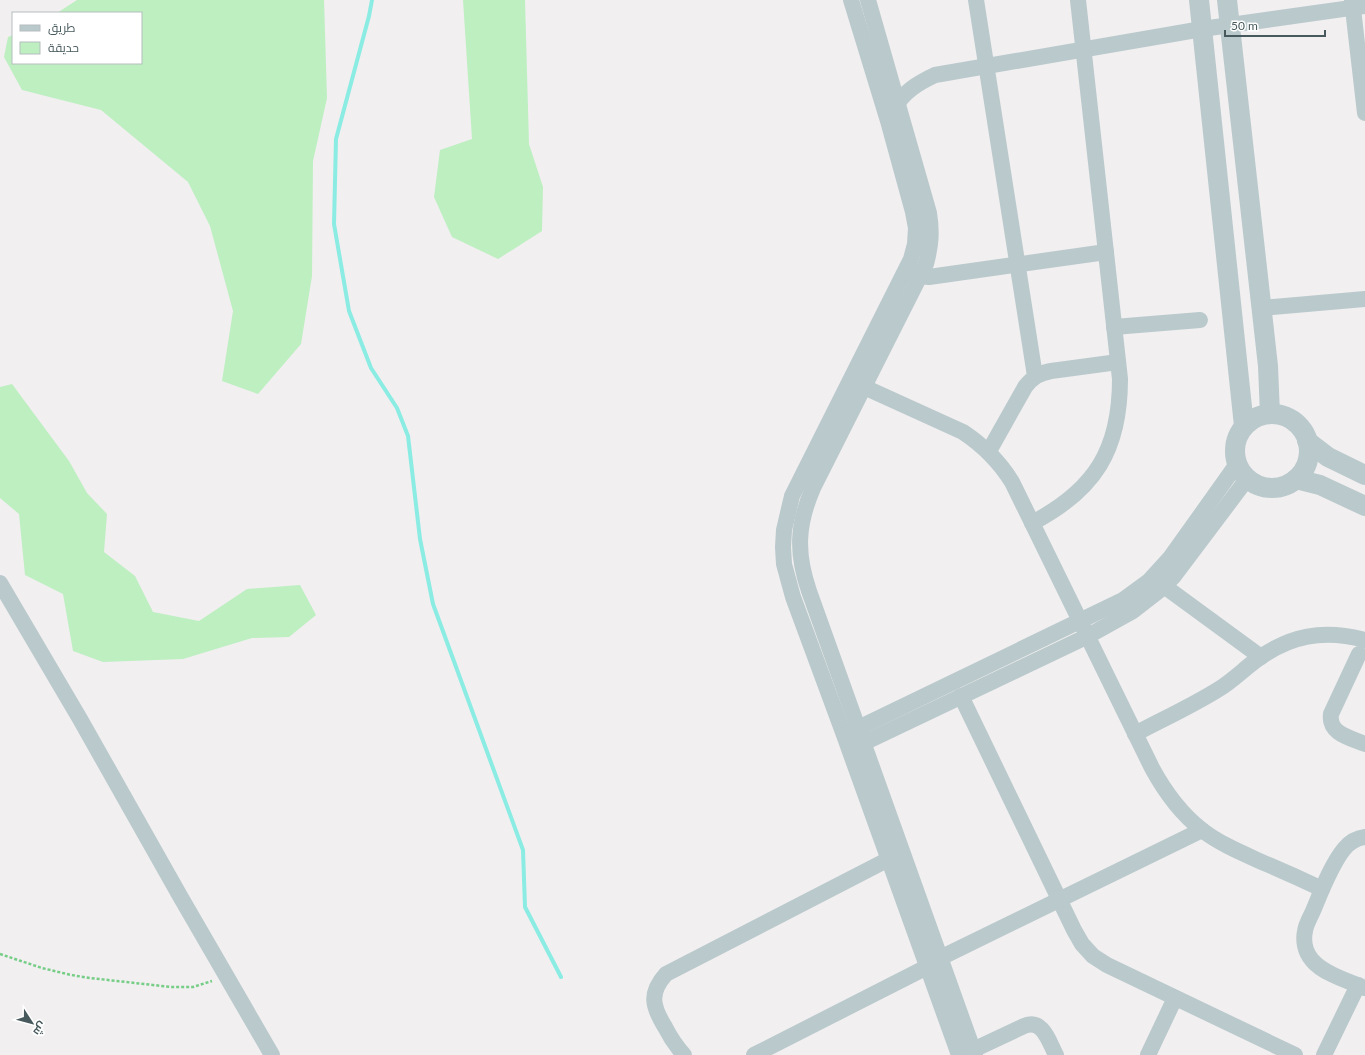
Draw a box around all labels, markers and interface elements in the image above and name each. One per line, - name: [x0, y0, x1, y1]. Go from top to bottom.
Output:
- legend: [12, 12, 142, 64]
- scale bar: [1225, 12, 1325, 38]
- text: 50 m: [1231, 18, 1258, 33]
- text: طريق: [48, 20, 76, 35]
- text: حديقة: [48, 40, 79, 55]
- north arrow: [12, 1003, 52, 1043]
- text: ش: [30, 1019, 50, 1039]

